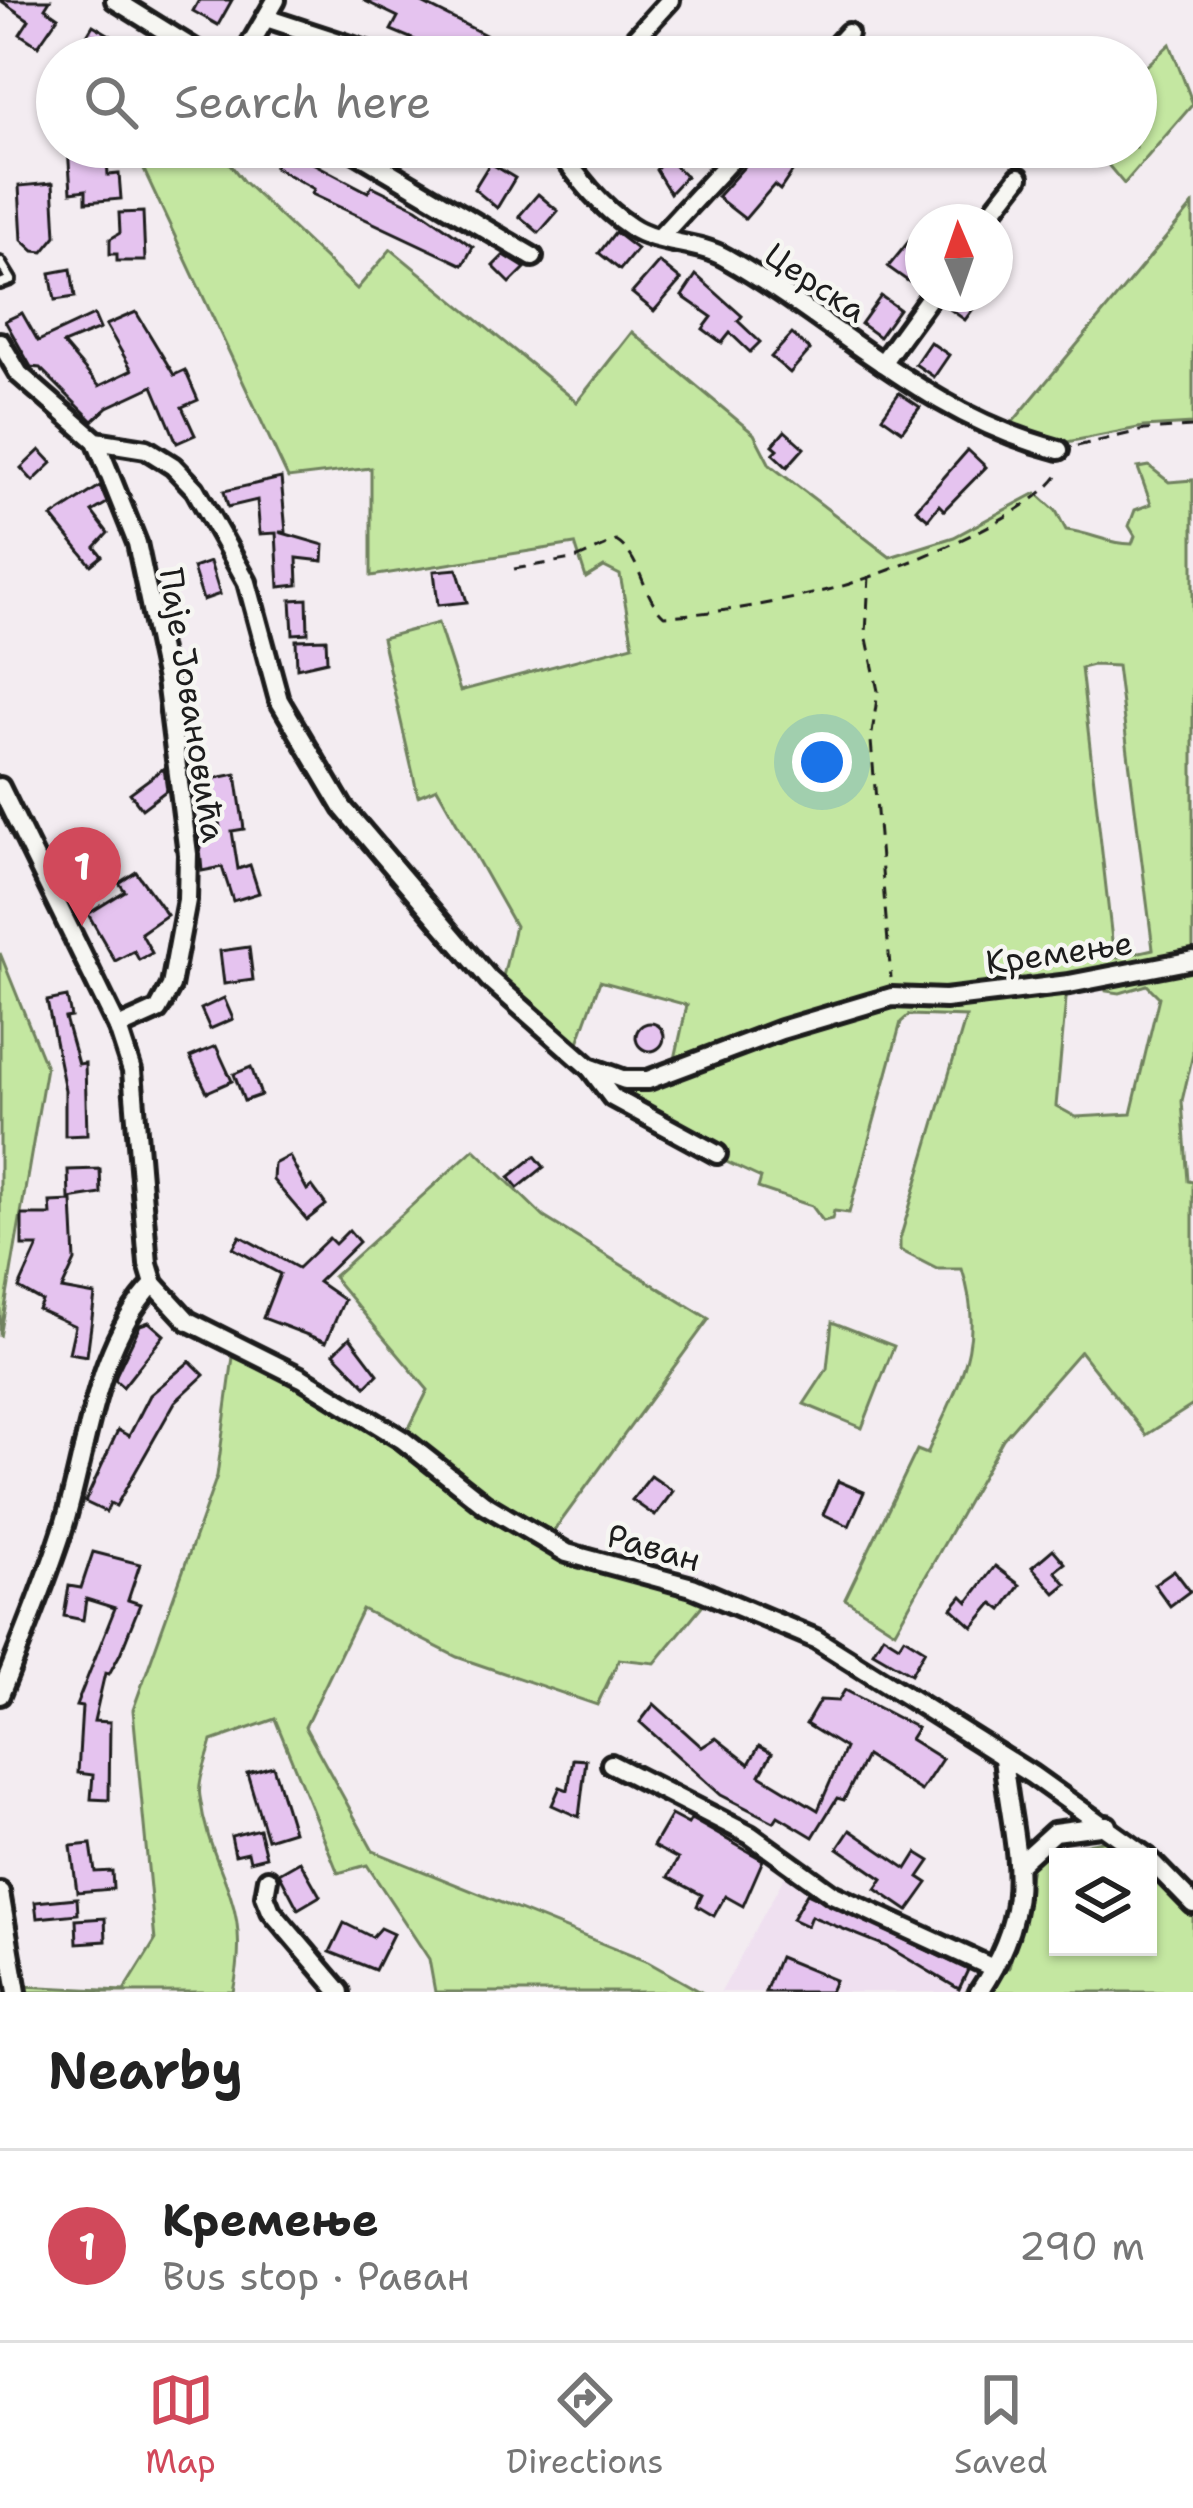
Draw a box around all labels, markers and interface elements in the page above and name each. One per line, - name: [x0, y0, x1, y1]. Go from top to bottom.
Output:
- search box: [36, 36, 1157, 168]
- icon: search: [78, 69, 144, 135]
- text: Search here: [174, 72, 431, 132]
- north arrow: [905, 204, 1013, 312]
- street label: Церска: [756, 232, 876, 333]
- street label: Паје Јовановића: [149, 565, 236, 846]
- your location: [792, 732, 852, 792]
- pin: 1: [43, 827, 121, 926]
- street label: Кремење: [982, 920, 1136, 985]
- street label: Раван: [602, 1513, 706, 1582]
- map controls: [1049, 1848, 1157, 1956]
- button: layers: [1049, 1848, 1157, 1956]
- text: Nearby: [48, 2036, 243, 2104]
- text: Кремење: [162, 2190, 379, 2250]
- text: 1: [78, 2220, 96, 2272]
- text: 290 m: [1019, 2220, 1145, 2272]
- text: Bus stop · Раван: [162, 2250, 470, 2302]
- tab: Map: [145, 2367, 216, 2484]
- tab: Directions: [506, 2367, 664, 2484]
- tab: Saved: [954, 2367, 1048, 2484]

